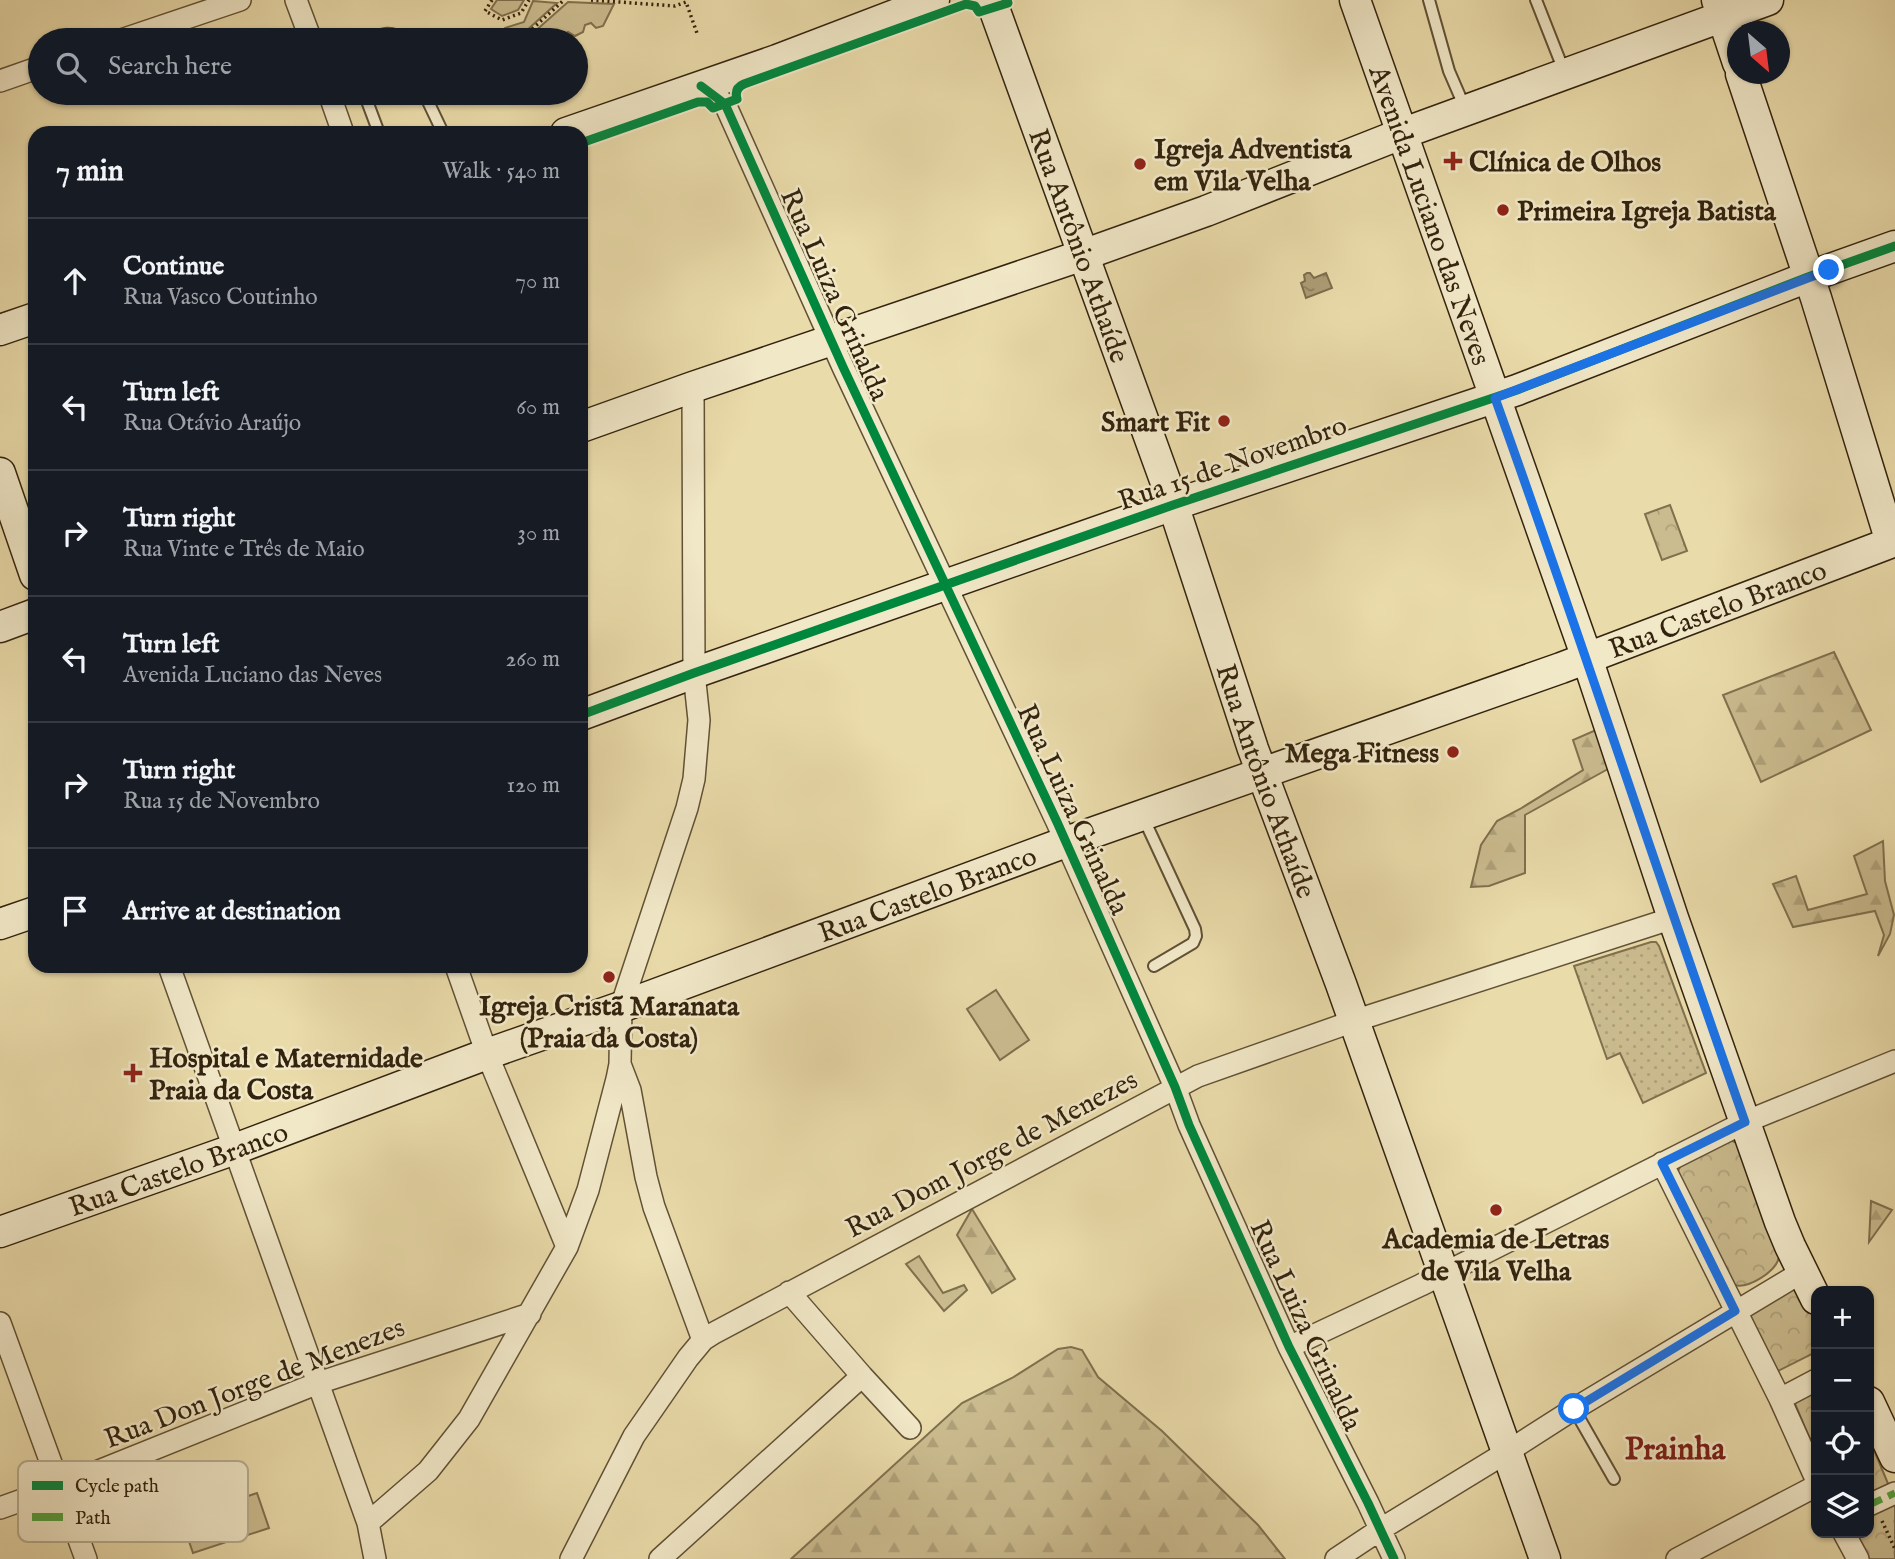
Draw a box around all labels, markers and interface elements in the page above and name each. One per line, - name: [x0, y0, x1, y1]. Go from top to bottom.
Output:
- north arrow: [1727, 21, 1790, 84]
- search box: [28, 28, 588, 105]
- icon: search: [52, 48, 90, 86]
- text: Search here: [108, 50, 232, 83]
- street label: Avenida Luciano das Neves: [1359, 60, 1497, 370]
- street label: Rua Antônio Athaíde: [1019, 124, 1136, 368]
- place label: Igreja Adventista em Vila Velha: [1154, 133, 1352, 200]
- place label: Clínica de Olhos: [1469, 146, 1661, 181]
- marker: Clínica de Olhos: [1443, 151, 1463, 171]
- text: 7 min: [56, 153, 124, 191]
- marker: Igreja Adventista em Vila Velha: [1132, 156, 1148, 172]
- text: Walk · 540 m: [442, 157, 560, 186]
- street label: Rua Luiza Grinalda: [771, 183, 897, 407]
- place label: Primeira Igreja Batista: [1517, 195, 1777, 230]
- marker: Primeira Igreja Batista: [1495, 202, 1511, 218]
- text: Continue: [123, 250, 224, 283]
- route end: [1813, 254, 1844, 285]
- icon: ahead: [56, 262, 94, 300]
- text: 70 m: [515, 267, 560, 296]
- text: Rua Vasco Coutinho: [123, 283, 318, 312]
- text: Turn left: [123, 376, 220, 409]
- icon: left: [56, 388, 94, 426]
- text: 60 m: [516, 393, 560, 422]
- place label: Smart Fit: [1101, 406, 1210, 441]
- text: Rua Otávio Araújo: [123, 409, 301, 438]
- street label: Rua 15 de Novembro: [1114, 409, 1352, 520]
- marker: Smart Fit: [1216, 413, 1232, 429]
- text: Turn right: [123, 502, 236, 535]
- icon: right: [56, 514, 94, 552]
- text: 30 m: [517, 519, 560, 548]
- text: Rua Vinte e Três de Maio: [123, 535, 365, 564]
- street label: Rua Castelo Branco: [1604, 554, 1832, 668]
- text: Turn left: [123, 628, 220, 661]
- icon: left: [56, 640, 94, 678]
- text: 260 m: [505, 645, 560, 674]
- street label: Rua Antônio Athaíde: [1206, 660, 1322, 904]
- text: Avenida Luciano das Neves: [123, 661, 382, 690]
- street label: Rua Luiza Grinalda: [1008, 699, 1136, 922]
- place label: Mega Fitness: [1284, 737, 1439, 772]
- marker: Mega Fitness: [1445, 744, 1461, 760]
- text: Turn right: [123, 754, 236, 787]
- icon: right: [56, 766, 94, 804]
- text: 120 m: [507, 771, 560, 800]
- text: Rua 15 de Novembro: [123, 787, 320, 816]
- street label: Rua Castelo Branco: [814, 839, 1042, 952]
- icon: arrive: [56, 892, 94, 930]
- text: Arrive at destination: [123, 895, 341, 928]
- marker: Igreja Cristã Maranata (Praia da Costa): [601, 969, 617, 985]
- place label: Igreja Cristã Maranata (Praia da Costa): [479, 990, 740, 1057]
- place label: Hospital e Maternidade Praia da Costa: [149, 1042, 423, 1109]
- marker: Hospital e Maternidade Praia da Costa: [123, 1063, 143, 1083]
- street label: Rua Dom Jorge de Menezes: [840, 1063, 1144, 1247]
- street label: Rua Castelo Branco: [65, 1116, 293, 1226]
- marker: Academia de Letras de Vila Velha: [1488, 1202, 1504, 1218]
- street label: Rua Luiza Grinalda: [1241, 1215, 1369, 1438]
- place label: Academia de Letras de Vila Velha: [1382, 1223, 1610, 1290]
- map controls: [1811, 1286, 1874, 1538]
- button: +: [1811, 1286, 1874, 1349]
- street label: Rua Don Jorge de Menezes: [100, 1311, 410, 1458]
- button: −: [1811, 1349, 1874, 1412]
- route start: [1558, 1393, 1589, 1424]
- button: locate: [1811, 1412, 1874, 1475]
- district label: Prainha: [1625, 1430, 1726, 1471]
- legend: [18, 1461, 248, 1542]
- text: Cycle path: [75, 1475, 159, 1499]
- button: layers: [1811, 1475, 1874, 1538]
- text: Path: [75, 1507, 111, 1531]

